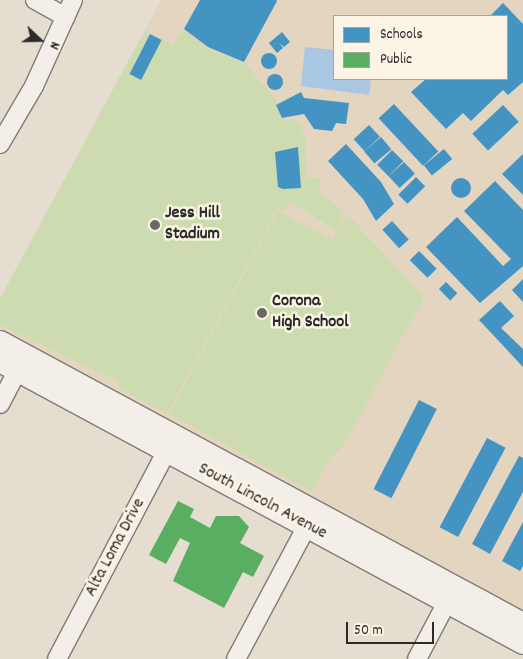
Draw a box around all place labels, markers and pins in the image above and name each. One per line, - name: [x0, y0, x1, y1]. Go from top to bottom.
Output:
- place label: Jess Hill Stadium: [165, 204, 220, 246]
- marker: Jess Hill Stadium: [149, 219, 161, 231]
- place label: Corona High School: [272, 292, 348, 334]
- marker: Corona High School: [256, 307, 268, 319]

